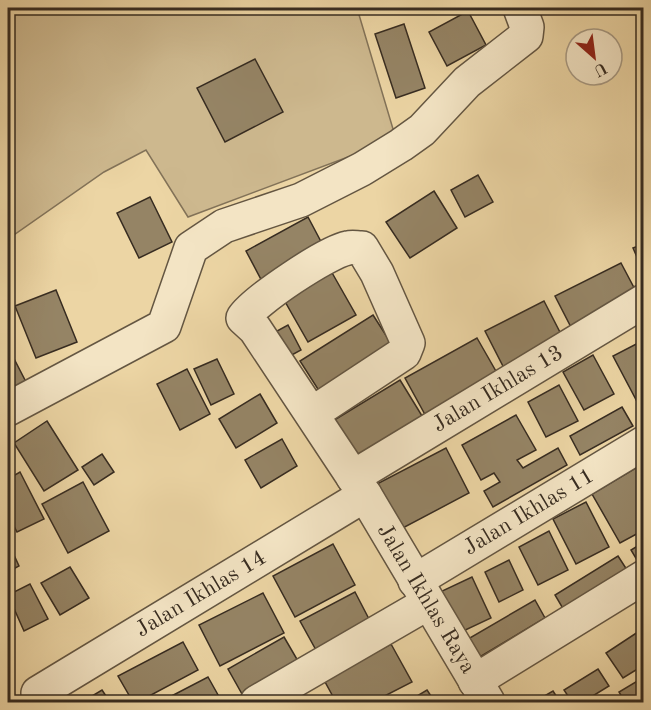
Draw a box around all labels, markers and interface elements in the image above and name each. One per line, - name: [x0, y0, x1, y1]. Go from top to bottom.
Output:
- north arrow: [564, 27, 624, 87]
- text: U: [590, 58, 609, 79]
- street label: Jalan Ikhlas 13: [429, 342, 567, 436]
- street label: Jalan Ikhlas 11: [460, 465, 598, 559]
- street label: Jalan Ikhlas Raya: [373, 520, 479, 678]
- street label: Jalan Ikhlas 14: [132, 547, 270, 641]

